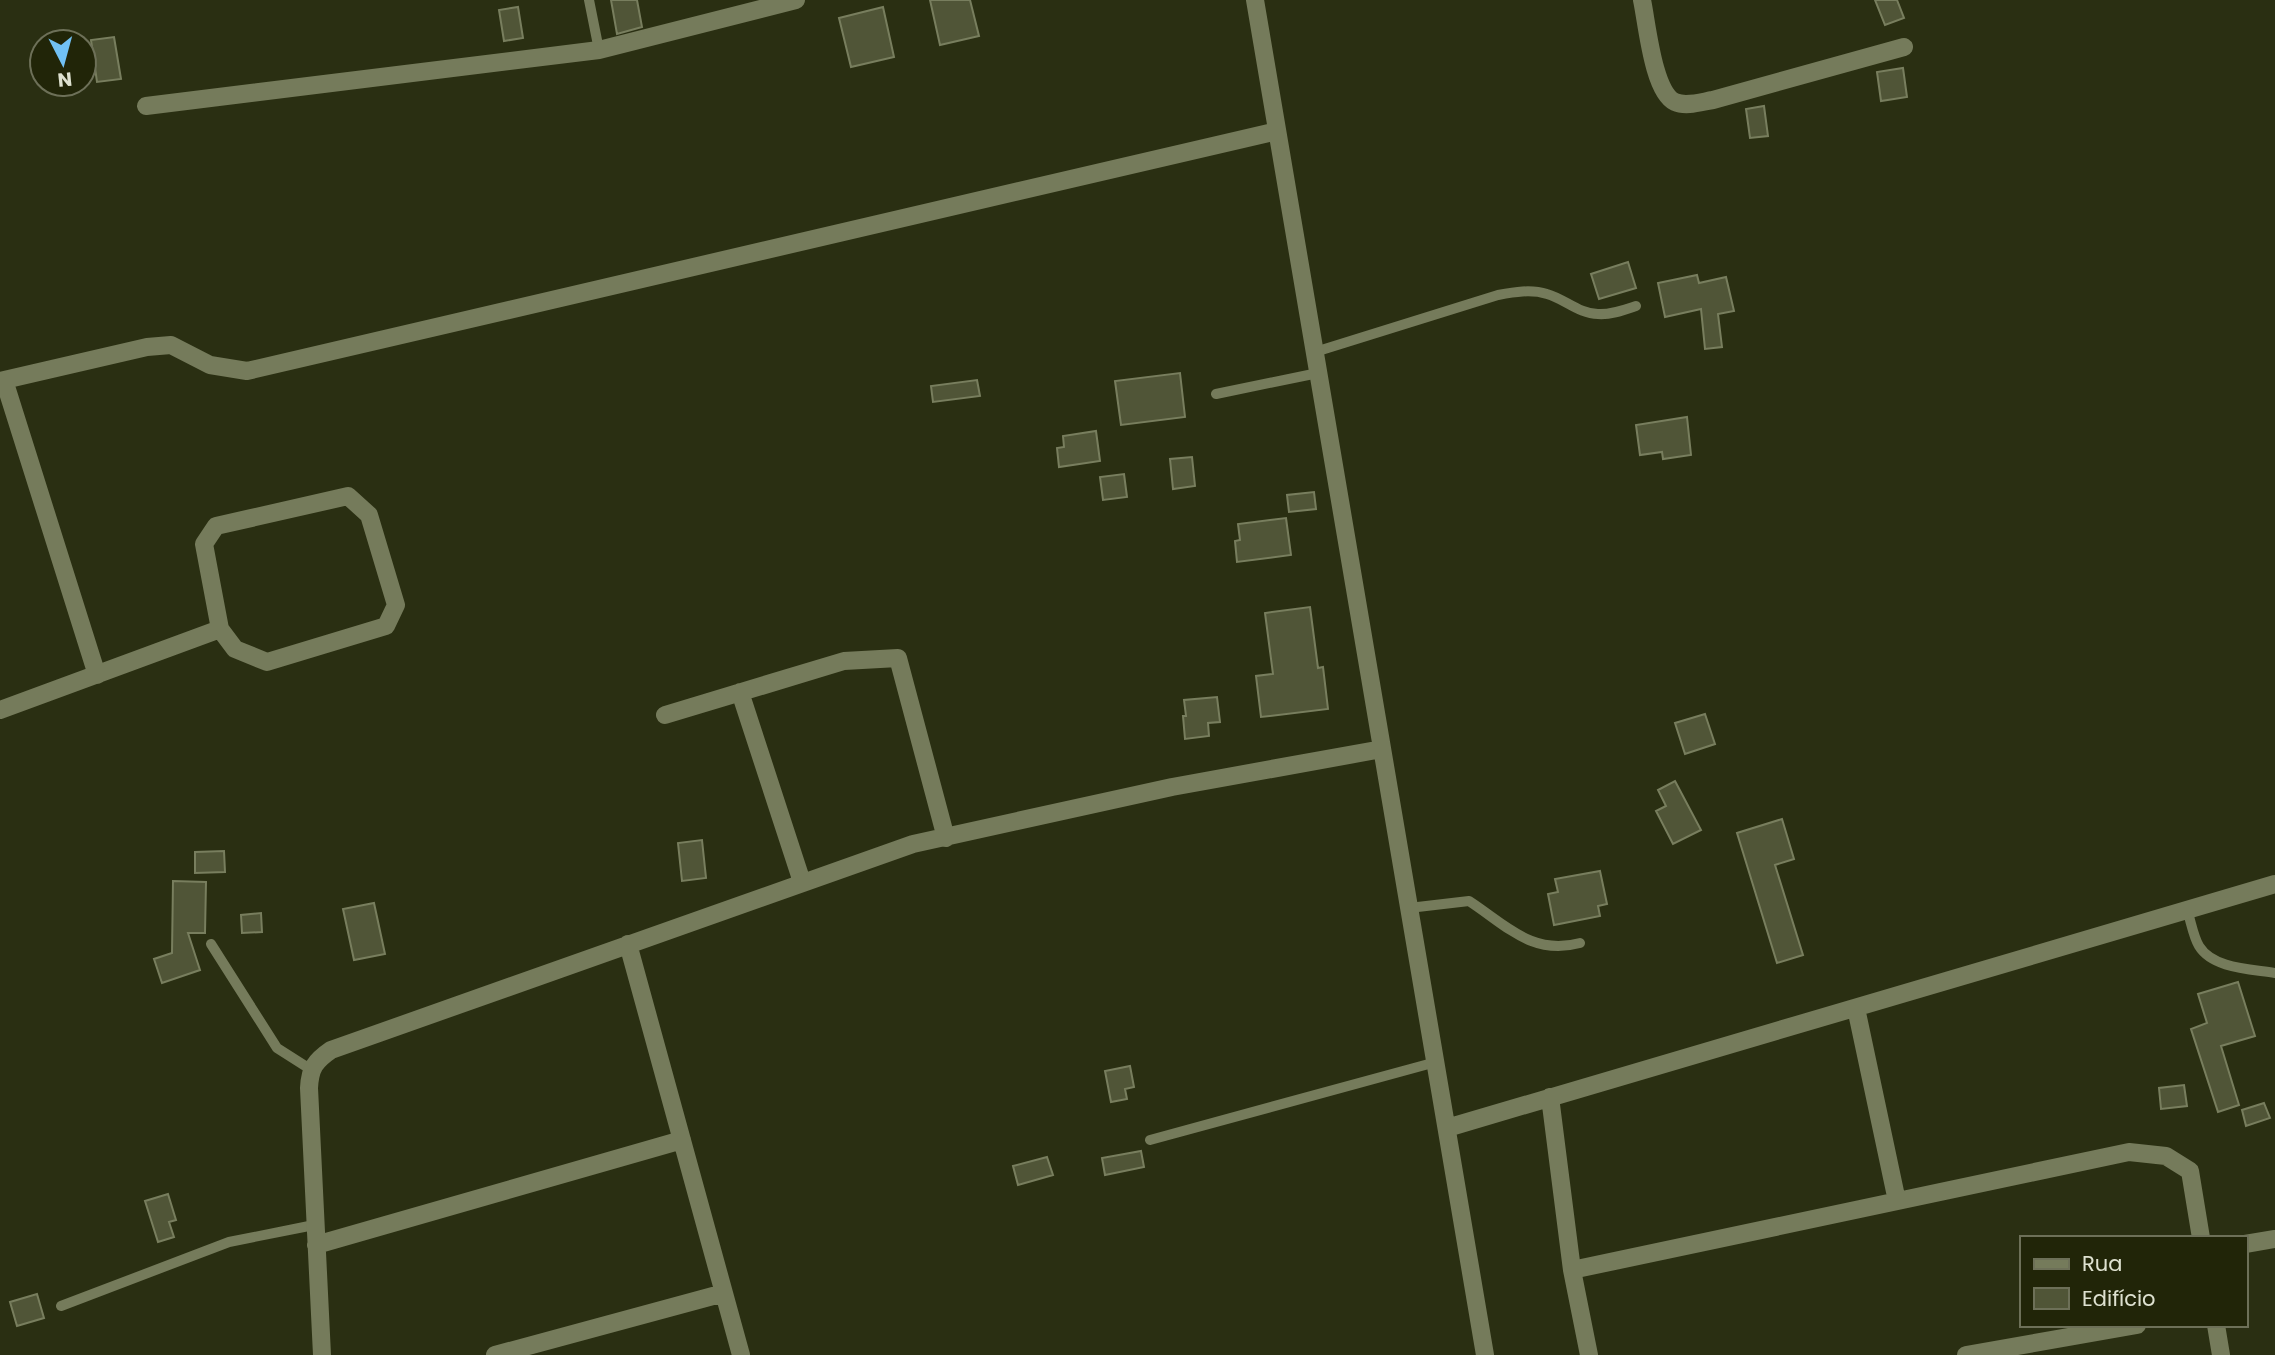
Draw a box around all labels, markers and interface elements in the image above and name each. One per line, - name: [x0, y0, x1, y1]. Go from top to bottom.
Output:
- north arrow: [28, 28, 98, 98]
- text: N: [56, 65, 73, 94]
- legend: [2020, 1236, 2247, 1327]
- text: Rua: [2082, 1249, 2122, 1278]
- text: Edifício: [2082, 1284, 2156, 1313]

